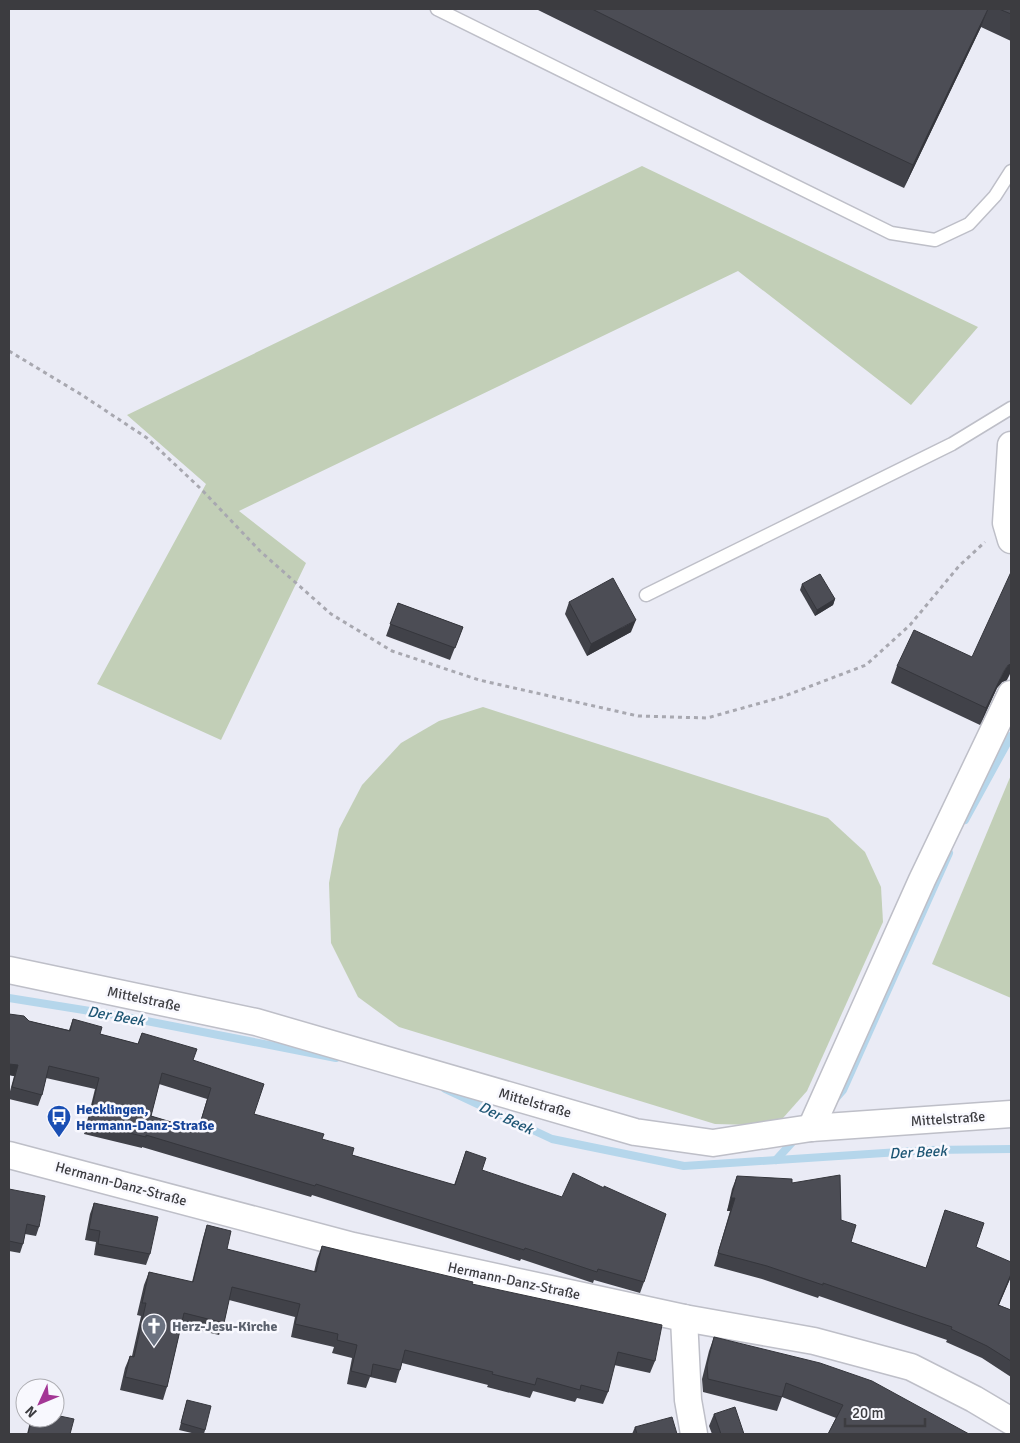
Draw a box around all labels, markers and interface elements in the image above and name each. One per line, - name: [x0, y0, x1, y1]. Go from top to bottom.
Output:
- street label: Mittelstraße: [106, 983, 182, 1015]
- water label: Der Beek: [86, 1002, 147, 1030]
- street label: Mittelstraße: [497, 1085, 573, 1121]
- water label: Der Beek: [476, 1098, 537, 1139]
- place label: Hecklingen, Hermann-Danz-Straße: [76, 1101, 214, 1134]
- bus stop icon: Hecklingen, Hermann-Danz-Straße: [46, 1104, 72, 1138]
- street label: Mittelstraße: [910, 1108, 986, 1130]
- water label: Der Beek: [889, 1141, 949, 1162]
- street label: Hermann-Danz-Straße: [53, 1158, 189, 1210]
- street label: Hermann-Danz-Straße: [446, 1259, 582, 1303]
- church icon: Herz-Jesu-Kirche: [141, 1313, 167, 1347]
- place label: Herz-Jesu-Kirche: [172, 1318, 277, 1335]
- north arrow: [15, 1378, 65, 1428]
- scale bar: [845, 1396, 925, 1428]
- text: N: [22, 1402, 41, 1421]
- text: 20 m: [852, 1404, 883, 1422]

